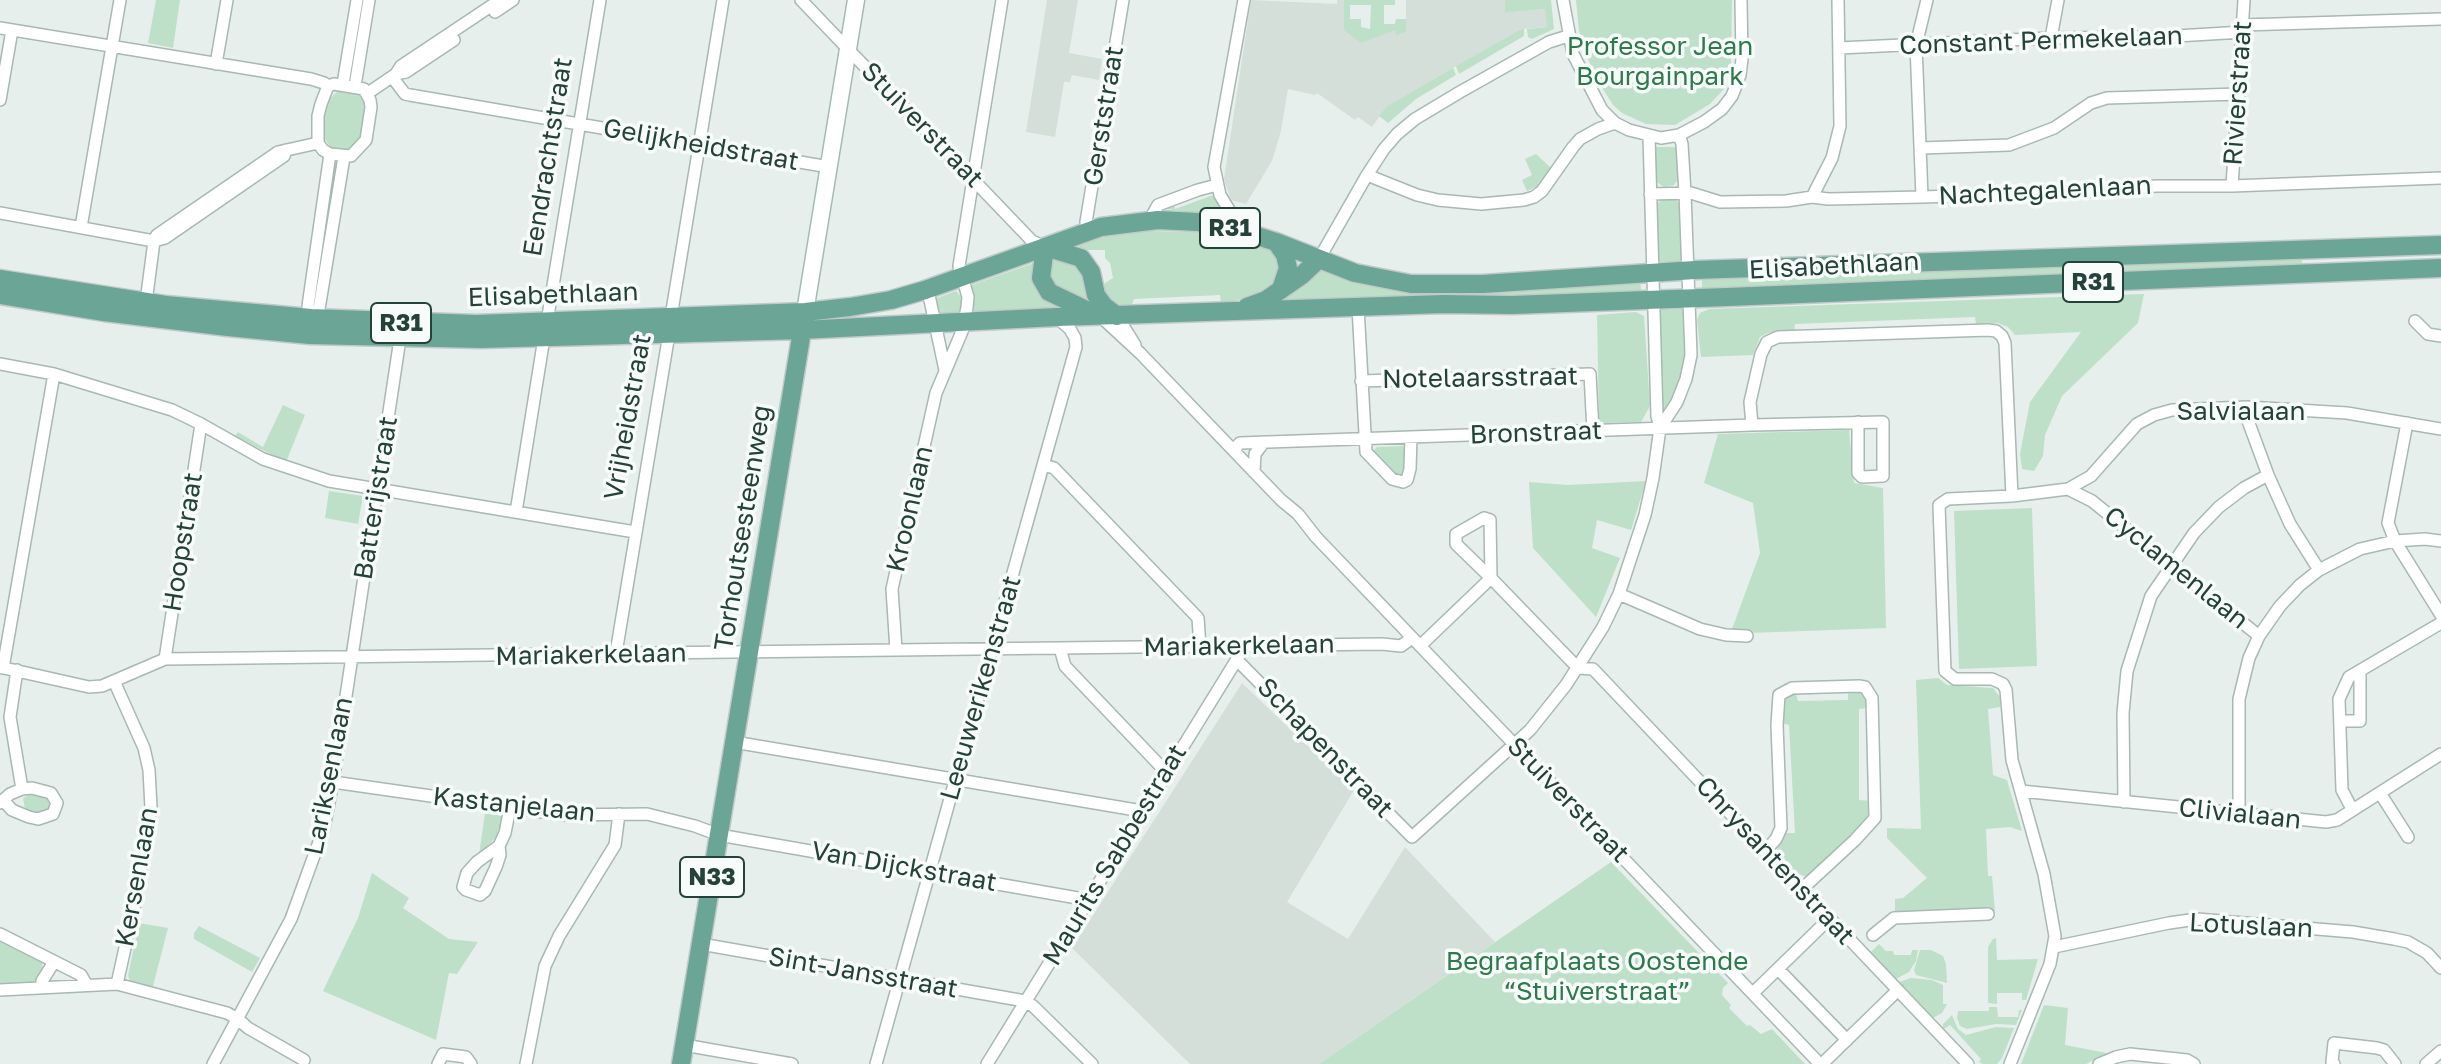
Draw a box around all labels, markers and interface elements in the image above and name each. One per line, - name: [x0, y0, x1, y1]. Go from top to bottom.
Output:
- street label: Constant Permekelaan: [1899, 20, 2183, 62]
- street label: Rivierstraat: [2217, 20, 2259, 166]
- park label: Professor Jean Bourgainpark: [1567, 31, 1753, 92]
- street label: Gerststraat: [1078, 44, 1130, 188]
- street label: Eendrachtstraat: [517, 55, 579, 259]
- street label: Stuiverstraat: [854, 56, 990, 194]
- street label: Gelijkheidstraat: [601, 112, 801, 178]
- street label: Nachtegalenlaan: [1938, 170, 2152, 212]
- road number: R31: [1200, 208, 1260, 248]
- street label: Elisabethlaan: [1748, 246, 1920, 286]
- road number: R31: [2063, 262, 2123, 302]
- street label: Elisabethlaan: [467, 276, 639, 314]
- road number: R31: [371, 303, 431, 343]
- street label: Vrijheidstraat: [598, 332, 658, 502]
- street label: Notelaarsstraat: [1382, 361, 1578, 395]
- street label: Salvialaan: [2176, 396, 2306, 428]
- street label: Torhoutsesteenweg: [708, 403, 778, 653]
- street label: Batterijstraat: [348, 414, 404, 582]
- street label: Bronstraat: [1469, 415, 1603, 451]
- street label: Kroonlaan: [880, 443, 940, 575]
- street label: Hoopstraat: [157, 470, 209, 614]
- street label: Cyclamenlaan: [2098, 500, 2254, 636]
- street label: Leeuwerikenstraat: [934, 572, 1028, 804]
- street label: Mariakerkelaan: [1143, 629, 1335, 663]
- street label: Mariakerkelaan: [495, 638, 687, 672]
- street label: Schapenstraat: [1251, 672, 1399, 824]
- street label: Lariksenlaan: [298, 694, 360, 858]
- street label: Stuiverstraat: [1500, 731, 1636, 869]
- street label: Maurits Sabbestraat: [1037, 739, 1193, 971]
- street label: Chrysantenstraat: [1689, 770, 1861, 952]
- street label: Kastanjelaan: [431, 781, 597, 829]
- street label: Clivialaan: [2177, 792, 2303, 836]
- street label: Kersenlaan: [109, 805, 165, 949]
- street label: Van Dijckstraat: [809, 835, 999, 899]
- road number: N33: [680, 857, 744, 897]
- street label: Lotuslaan: [2188, 907, 2314, 945]
- street label: Sint-Jansstraat: [766, 941, 960, 1005]
- park label: Begraafplaats Oostende “Stuiverstraat”: [1446, 946, 1748, 1008]

